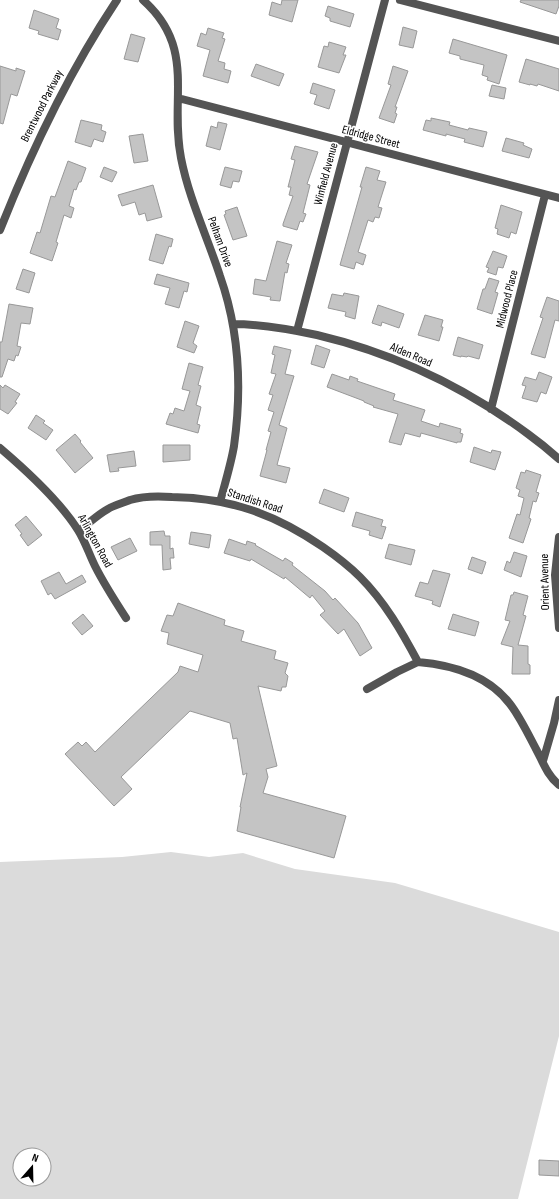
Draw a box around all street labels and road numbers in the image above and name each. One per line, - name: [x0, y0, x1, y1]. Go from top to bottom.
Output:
- street label: Brentwood Parkway: [17, 67, 67, 145]
- street label: Eldridge Street: [340, 122, 402, 152]
- street label: Winfield Avenue: [311, 141, 342, 207]
- street label: Pelham Drive: [204, 215, 236, 269]
- street label: Midwood Place: [493, 268, 522, 330]
- street label: Alden Road: [387, 339, 434, 371]
- street label: Standish Road: [226, 485, 284, 517]
- street label: Arlington Road: [74, 511, 116, 570]
- street label: Orient Avenue: [537, 553, 553, 610]

